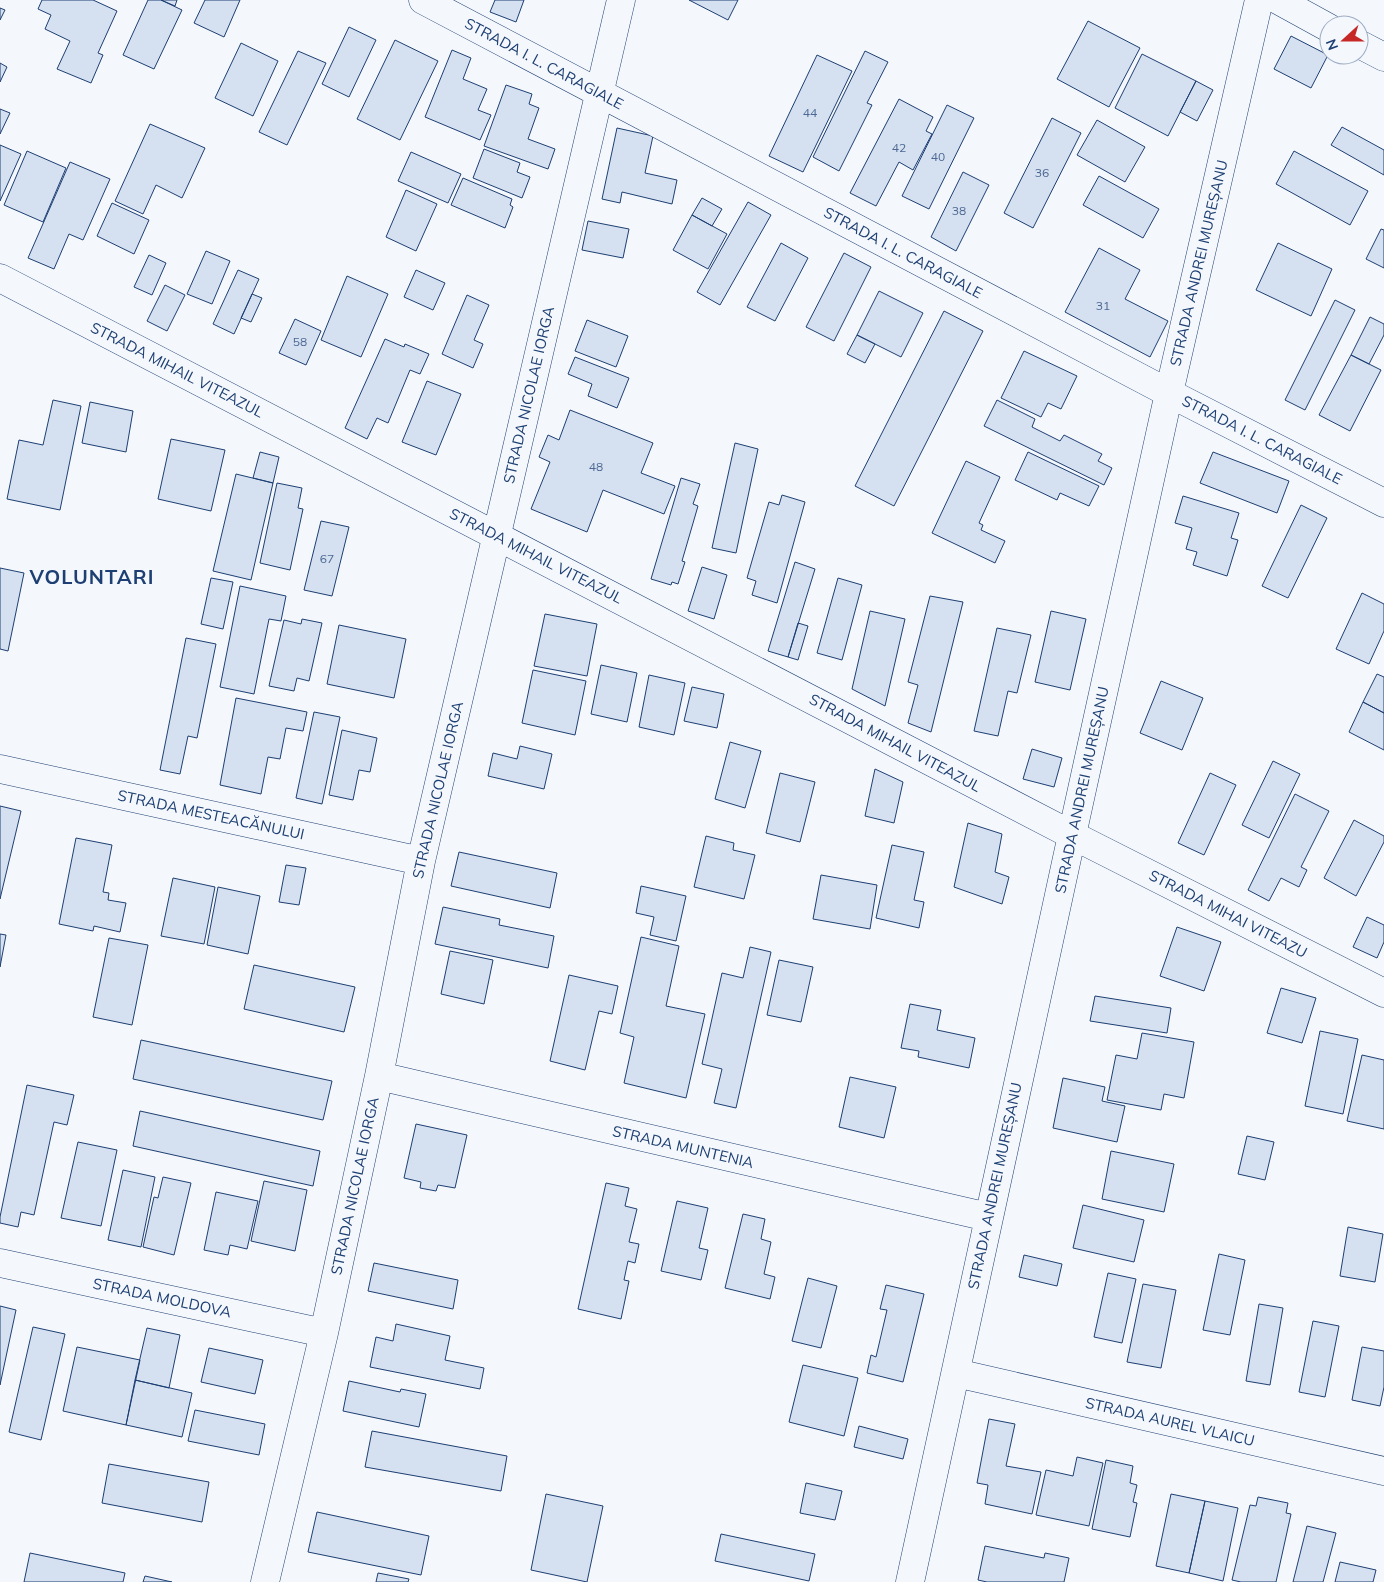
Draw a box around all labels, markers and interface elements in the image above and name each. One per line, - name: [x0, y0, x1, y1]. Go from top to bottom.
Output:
- street label: STRADA I. L. CARAGIALE: [462, 14, 627, 114]
- north arrow: [1319, 15, 1369, 65]
- text: N: [1322, 36, 1342, 53]
- house number: 44: [803, 105, 817, 120]
- house number: 42: [892, 140, 906, 155]
- house number: 40: [931, 149, 945, 164]
- street label: STRADA ANDREI MUREȘANU: [1166, 158, 1232, 368]
- house number: 36: [1035, 165, 1049, 180]
- street label: STRADA I. L. CARAGIALE: [821, 203, 986, 303]
- house number: 38: [952, 203, 966, 218]
- house number: 31: [1096, 298, 1110, 313]
- street label: STRADA NICOLAE IORGA: [499, 304, 558, 485]
- street label: STRADA MIHAIL VITEAZUL: [88, 318, 267, 422]
- house number: 58: [293, 334, 307, 349]
- street label: STRADA I. L. CARAGIALE: [1179, 391, 1346, 488]
- house number: 48: [589, 459, 603, 474]
- street label: STRADA MIHAIL VITEAZUL: [447, 504, 626, 608]
- house number: 67: [320, 551, 334, 566]
- district label: VOLUNTARI: [29, 564, 154, 589]
- street label: STRADA ANDREI MUREȘANU: [1050, 685, 1113, 895]
- street label: STRADA MIHAIL VITEAZUL: [806, 689, 984, 796]
- street label: STRADA NICOLAE IORGA: [408, 699, 467, 880]
- street label: STRADA MESTEACĂNULUI: [116, 785, 306, 844]
- street label: STRADA MIHAI VITEAZU: [1146, 865, 1311, 962]
- street label: STRADA ANDREI MUREȘANU: [963, 1081, 1026, 1291]
- street label: STRADA NICOLAE IORGA: [326, 1095, 383, 1277]
- street label: STRADA MUNTENIA: [611, 1121, 756, 1172]
- street label: STRADA MOLDOVA: [91, 1274, 233, 1321]
- street label: STRADA AUREL VLAICU: [1084, 1393, 1257, 1450]

